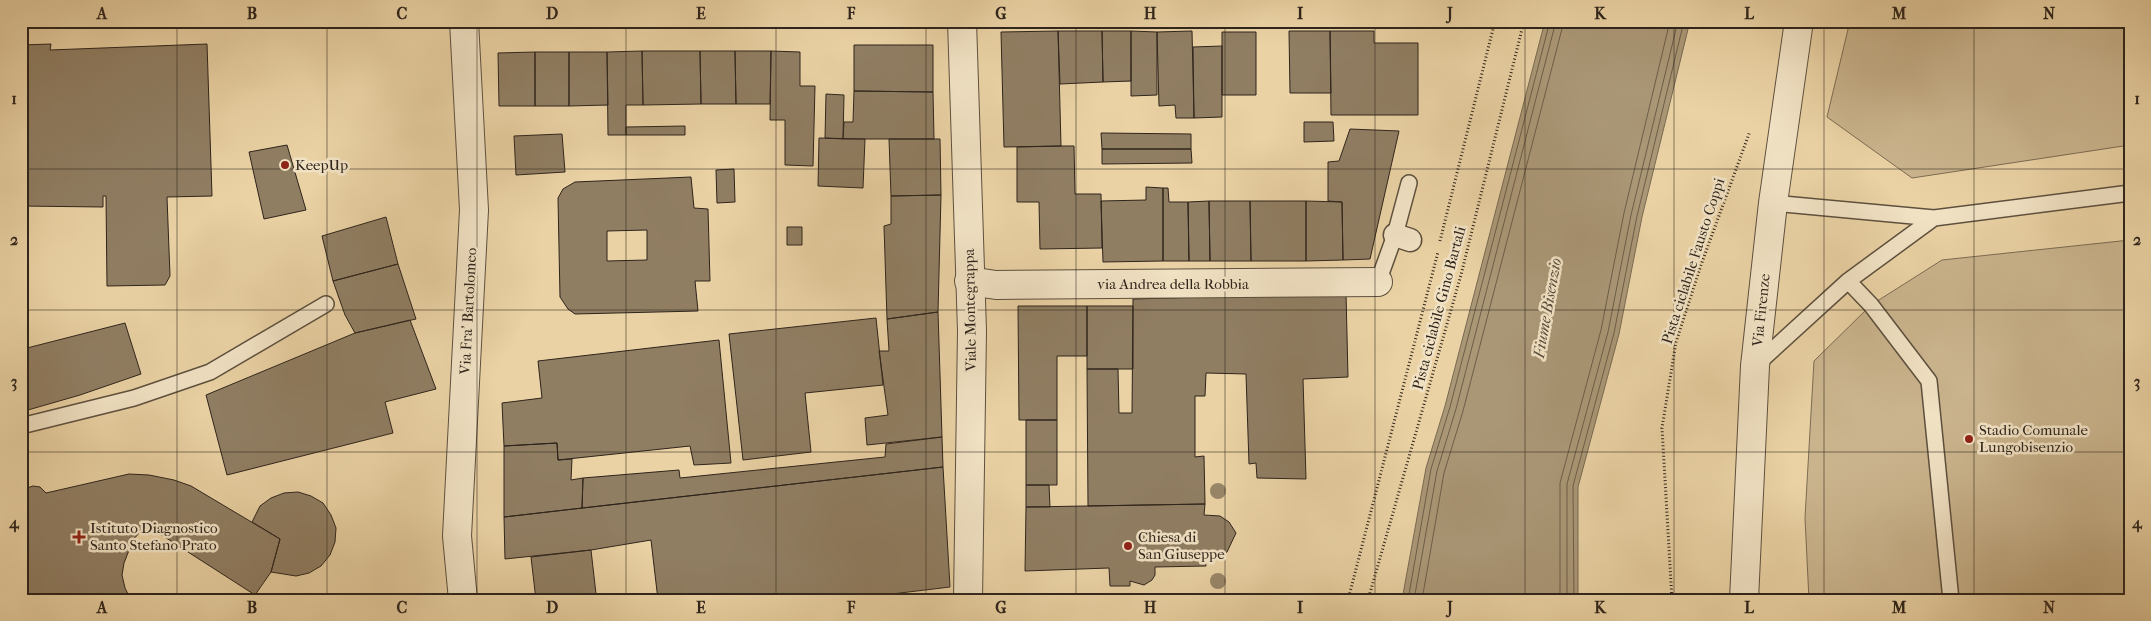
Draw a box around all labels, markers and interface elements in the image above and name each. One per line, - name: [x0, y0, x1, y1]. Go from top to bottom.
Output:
- text: A: [96, 4, 108, 23]
- text: B: [247, 4, 257, 23]
- text: C: [397, 4, 408, 23]
- text: D: [546, 4, 558, 23]
- text: E: [696, 4, 706, 23]
- text: F: [846, 4, 856, 23]
- text: G: [995, 4, 1007, 23]
- text: H: [1144, 4, 1157, 23]
- text: I: [1297, 4, 1304, 23]
- text: J: [1445, 4, 1453, 24]
- text: K: [1594, 4, 1607, 23]
- text: L: [1744, 4, 1754, 23]
- text: M: [1891, 4, 1907, 23]
- text: N: [2043, 4, 2056, 23]
- text: 1: [11, 89, 17, 108]
- text: 1: [2134, 89, 2140, 108]
- place label: KeepUp: [295, 156, 348, 174]
- marker: KeepUp: [279, 159, 291, 171]
- street label: Pista ciclabile Fausto Coppi: [1658, 175, 1729, 346]
- street label: Pista ciclabile Gino Bartali: [1408, 224, 1470, 392]
- text: 2: [10, 230, 18, 249]
- text: 2: [2133, 230, 2141, 249]
- street label: Via Fra' Bartolomeo: [456, 247, 480, 376]
- street label: Viale Montegrappa: [960, 247, 980, 373]
- water label: Fiume Bisenzio: [1529, 256, 1565, 360]
- street label: Via Firenze: [1748, 272, 1774, 348]
- street label: via Andrea della Robbia: [1097, 275, 1250, 293]
- text: 3: [11, 372, 17, 392]
- text: 3: [2134, 372, 2140, 392]
- place label: Stadio Comunale Lungobisenzio: [1979, 421, 2088, 456]
- marker: Stadio Comunale Lungobisenzio: [1963, 433, 1975, 445]
- text: 4: [8, 513, 20, 533]
- text: 4: [2131, 513, 2143, 533]
- place label: Istituto Diagnostico Santo Stefano Prato: [90, 519, 218, 554]
- place label: Chiesa di San Giuseppe: [1138, 528, 1225, 563]
- marker: Istituto Diagnostico Santo Stefano Prato: [72, 530, 86, 544]
- marker: Chiesa di San Giuseppe: [1122, 540, 1134, 552]
- text: A: [96, 598, 108, 617]
- text: B: [247, 598, 257, 617]
- text: C: [397, 598, 408, 617]
- text: D: [546, 598, 558, 617]
- text: E: [696, 598, 706, 617]
- text: F: [846, 598, 856, 617]
- text: G: [995, 598, 1007, 617]
- text: H: [1144, 598, 1157, 617]
- text: I: [1297, 598, 1304, 617]
- text: J: [1445, 598, 1453, 618]
- text: K: [1594, 598, 1607, 617]
- text: L: [1744, 598, 1754, 617]
- text: M: [1891, 598, 1907, 617]
- text: N: [2043, 598, 2056, 617]

